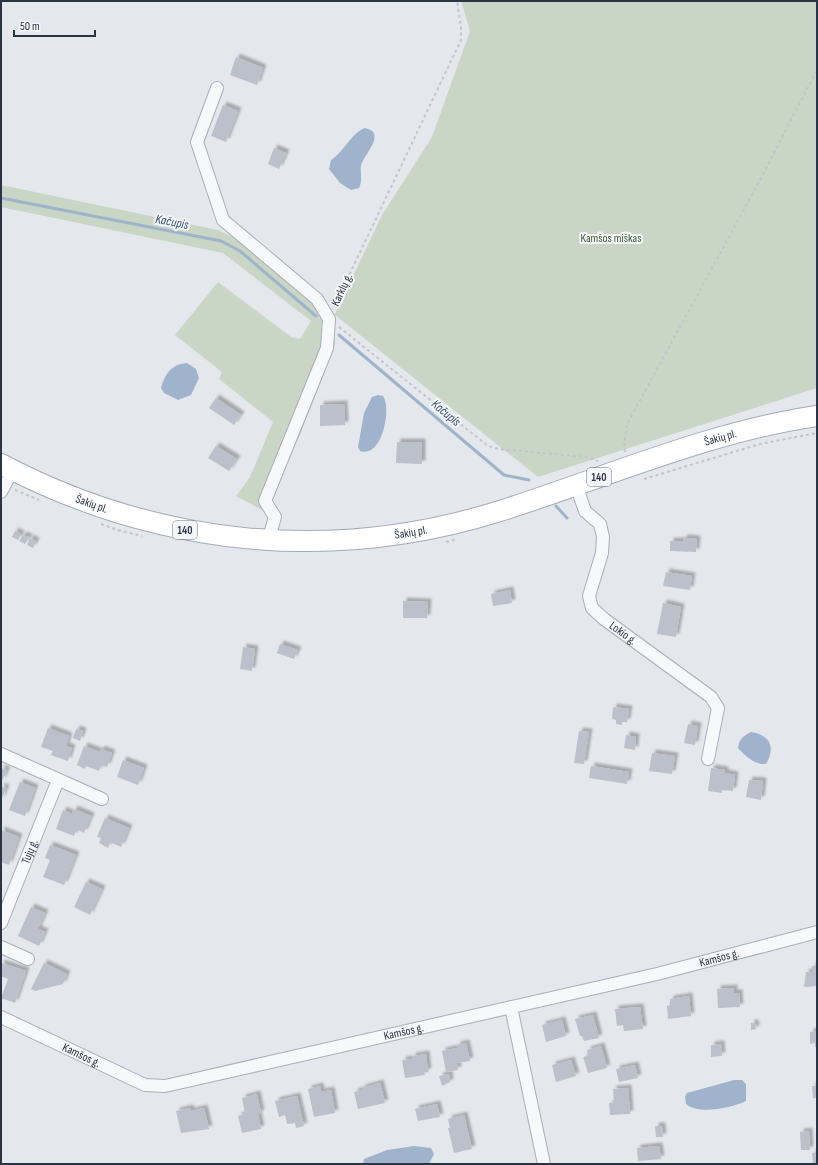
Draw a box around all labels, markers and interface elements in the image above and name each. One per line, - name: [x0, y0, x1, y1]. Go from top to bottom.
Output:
- scale bar: [14, 12, 95, 38]
- text: 50 m: [20, 19, 40, 34]
- water label: Kačupis: [154, 211, 190, 233]
- park label: Kamšos miškas: [581, 231, 641, 246]
- street label: Karklų g.: [328, 271, 356, 309]
- water label: Kačupis: [428, 396, 464, 430]
- street label: Šakių pl.: [702, 426, 738, 449]
- road number: 140: [587, 468, 611, 486]
- street label: Šakių pl.: [73, 491, 110, 516]
- road number: 140: [173, 521, 197, 539]
- street label: Šakių pl.: [393, 522, 429, 542]
- street label: Lokio g.: [607, 618, 640, 648]
- street label: Tujų g.: [18, 837, 41, 866]
- street label: Kamšos g.: [698, 945, 740, 970]
- street label: Kamšos g.: [382, 1020, 425, 1043]
- street label: Kamšos g.: [60, 1040, 103, 1070]

